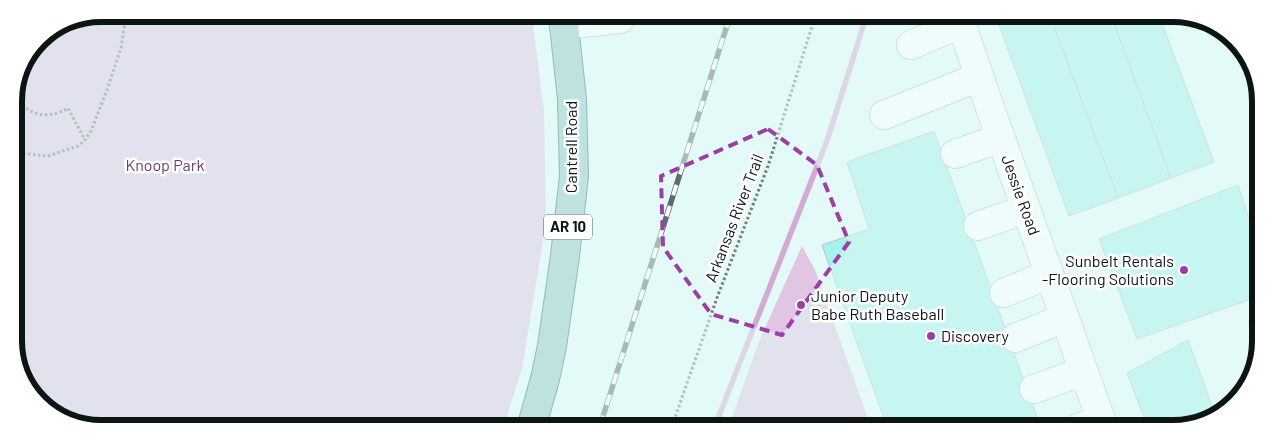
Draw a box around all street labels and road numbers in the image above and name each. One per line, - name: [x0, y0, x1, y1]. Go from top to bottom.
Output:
- street label: Cantrell Road: [561, 101, 580, 193]
- street label: Arkansas River Trail: [700, 151, 767, 285]
- street label: Jessie Road: [998, 152, 1045, 238]
- road number: AR 10: [544, 214, 592, 240]

